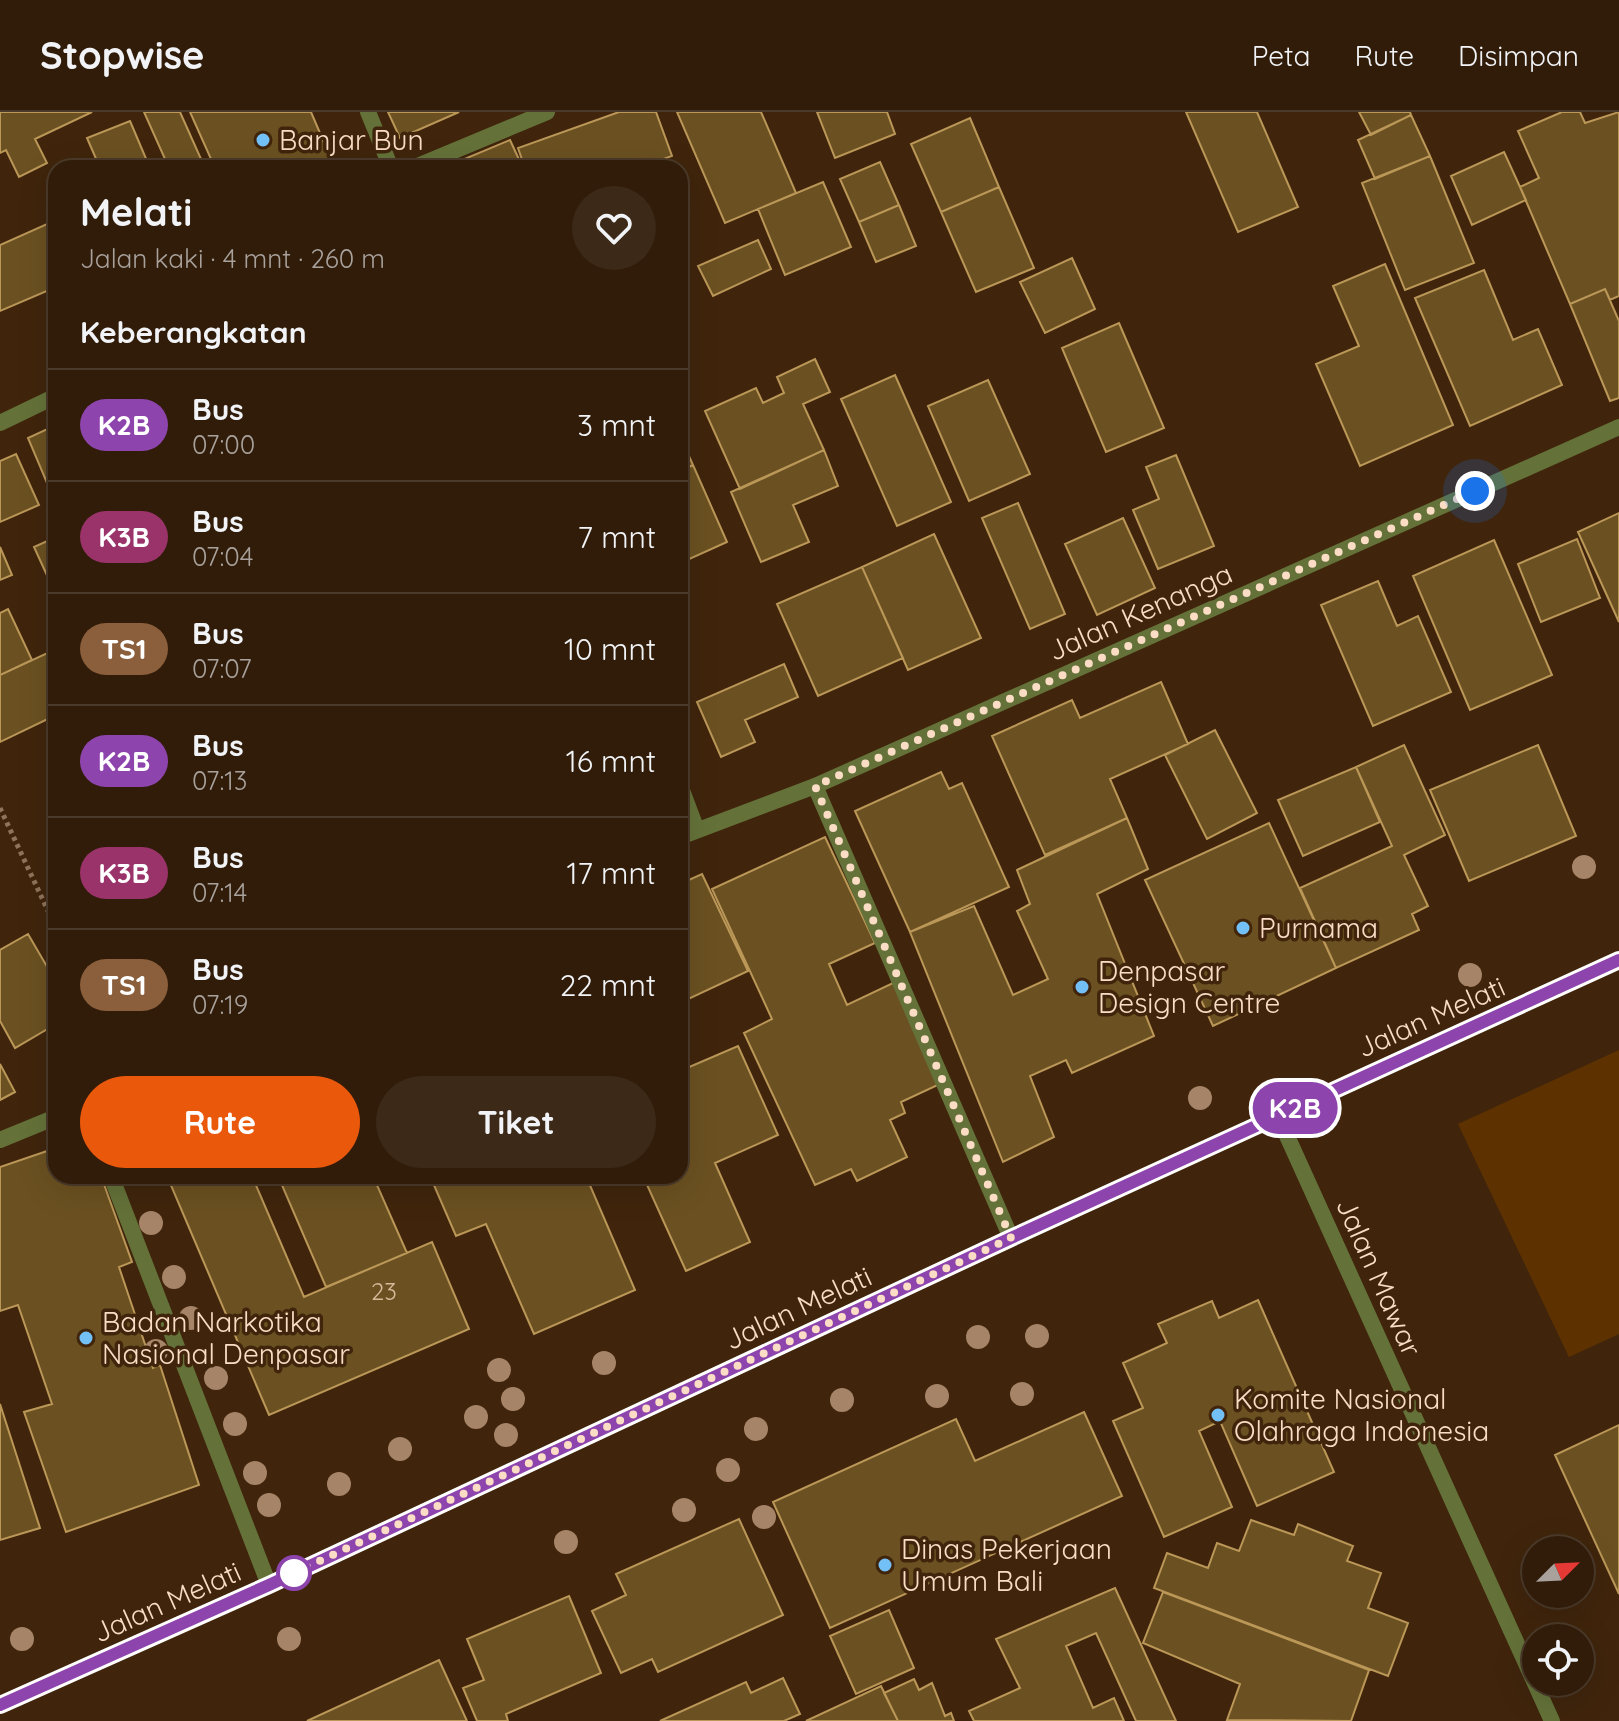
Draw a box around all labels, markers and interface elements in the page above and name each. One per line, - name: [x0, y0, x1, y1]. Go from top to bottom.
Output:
- text: Stopwise: [40, 31, 205, 79]
- text: Peta: [1252, 38, 1311, 73]
- text: Rute: [1355, 38, 1414, 73]
- text: Disimpan: [1458, 38, 1579, 73]
- place label: Banjar Bun: [279, 122, 424, 157]
- marker: Banjar Bun: [254, 131, 272, 149]
- button: heart: [572, 186, 656, 270]
- text: Melati: [80, 188, 192, 236]
- text: Jalan kaki · 4 mnt · 260 m: [80, 242, 385, 275]
- text: Keberangkatan: [80, 313, 307, 351]
- text: Bus: [192, 390, 244, 428]
- text: 3 mnt: [577, 406, 656, 444]
- text: K2B: [98, 407, 150, 442]
- text: 07:00: [192, 428, 255, 461]
- your location: [1455, 471, 1495, 511]
- text: Bus: [192, 502, 244, 540]
- text: 7 mnt: [578, 518, 656, 556]
- text: K3B: [98, 519, 150, 554]
- text: 07:04: [192, 540, 253, 573]
- street label: Jalan Kenanga: [1042, 555, 1237, 668]
- text: Bus: [192, 614, 244, 652]
- text: 10 mnt: [564, 630, 656, 668]
- text: TS1: [101, 631, 147, 666]
- text: 07:07: [192, 652, 252, 685]
- text: Bus: [192, 726, 244, 764]
- text: 16 mnt: [566, 742, 656, 780]
- text: K2B: [98, 743, 150, 778]
- text: 07:13: [192, 764, 247, 797]
- text: Bus: [192, 838, 244, 876]
- text: 17 mnt: [566, 854, 656, 892]
- text: K3B: [98, 855, 150, 890]
- text: 07:14: [192, 876, 247, 909]
- place label: Purnama: [1259, 910, 1378, 945]
- marker: Purnama: [1234, 919, 1252, 937]
- text: Bus: [192, 950, 244, 988]
- place label: Denpasar Design Centre: [1098, 953, 1280, 1020]
- text: 22 mnt: [560, 966, 656, 1004]
- text: TS1: [101, 967, 147, 1002]
- street label: Jalan Melati: [1351, 968, 1510, 1065]
- marker: Denpasar Design Centre: [1073, 978, 1091, 996]
- text: 07:19: [192, 988, 248, 1021]
- button: Rute: [80, 1076, 360, 1168]
- button: Tiket: [376, 1076, 656, 1168]
- line badge: K2B: [1249, 1082, 1341, 1134]
- text: K2B: [1269, 1090, 1321, 1125]
- street label: Jalan Mawar: [1329, 1192, 1430, 1361]
- street label: Jalan Melati: [719, 1258, 877, 1357]
- house number: 23: [371, 1276, 397, 1306]
- place label: Badan Narkotika Nasional Denpasar: [102, 1304, 350, 1371]
- marker: Badan Narkotika Nasional Denpasar: [77, 1329, 95, 1347]
- place label: Komite Nasional Olahraga Indonesia: [1234, 1381, 1489, 1448]
- marker: Komite Nasional Olahraga Indonesia: [1209, 1406, 1227, 1424]
- place label: Dinas Pekerjaan Umum Bali: [901, 1531, 1112, 1598]
- north arrow: [1522, 1536, 1594, 1608]
- map controls: [1522, 1536, 1594, 1696]
- street label: Jalan Melati: [87, 1553, 246, 1650]
- unlabelled marker: [277, 1556, 311, 1590]
- marker: Dinas Pekerjaan Umum Bali: [876, 1556, 894, 1574]
- button: locate: [1522, 1624, 1594, 1696]

